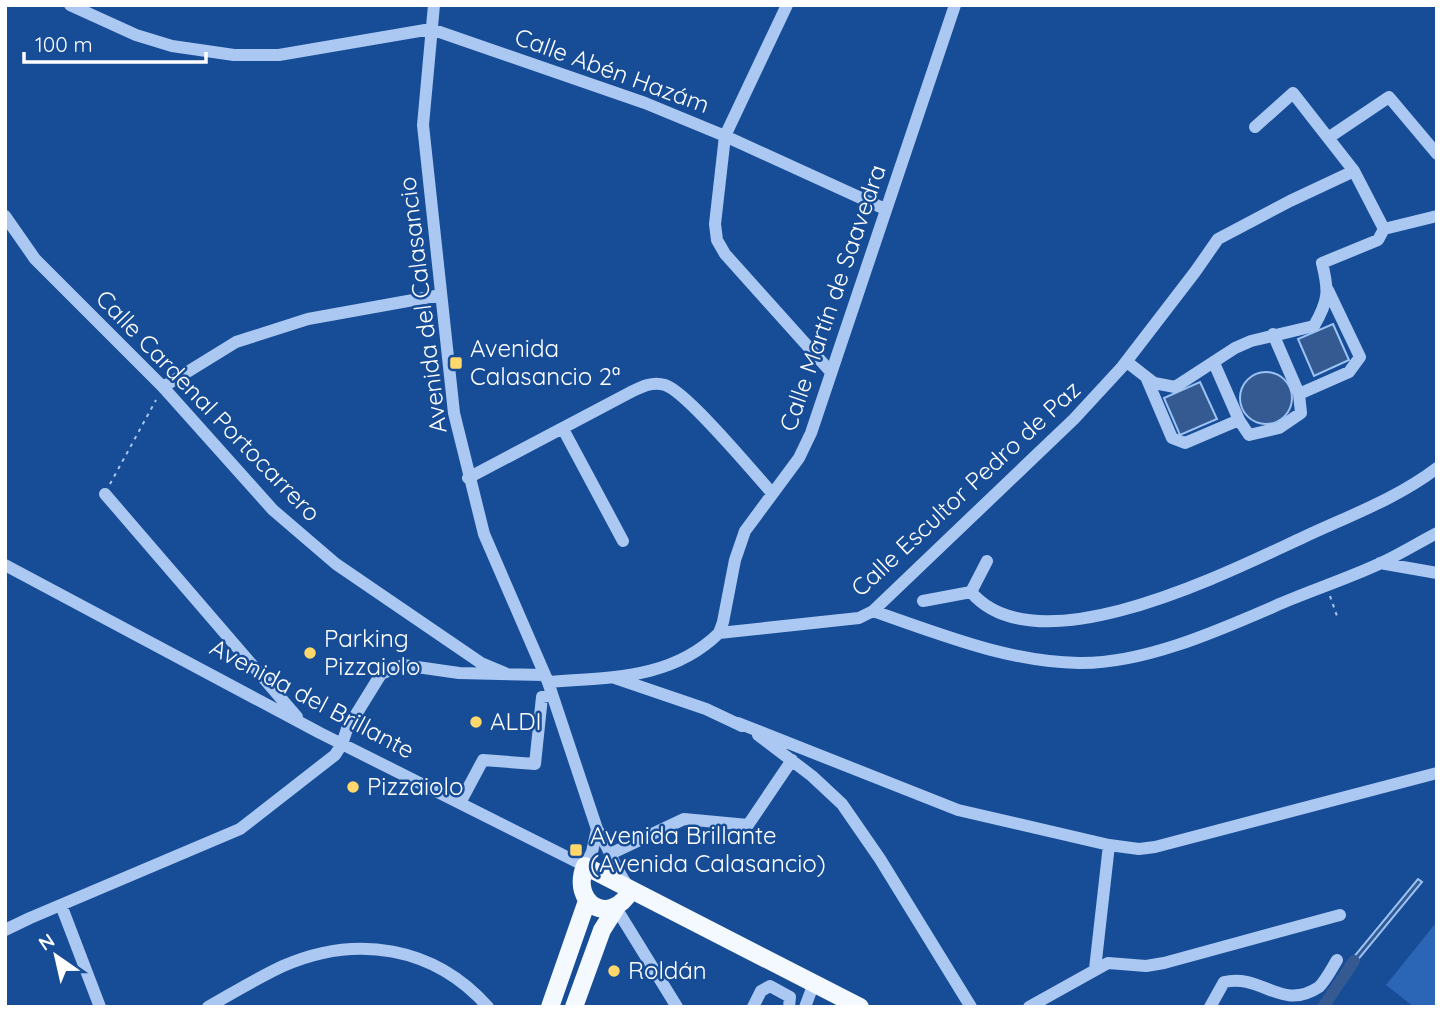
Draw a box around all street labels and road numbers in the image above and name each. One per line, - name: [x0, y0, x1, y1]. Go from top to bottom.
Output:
- street label: Calle Abén Hazám: [511, 21, 714, 119]
- street label: Calle Martín de Saavedra: [772, 160, 892, 435]
- street label: Avenida del Calasancio: [391, 175, 453, 435]
- street label: Calle Cardenal Portocarrero: [90, 283, 327, 527]
- street label: Calle Escultor Pedro de Paz: [844, 374, 1086, 602]
- street label: Avenida del Brillante: [205, 632, 420, 765]

